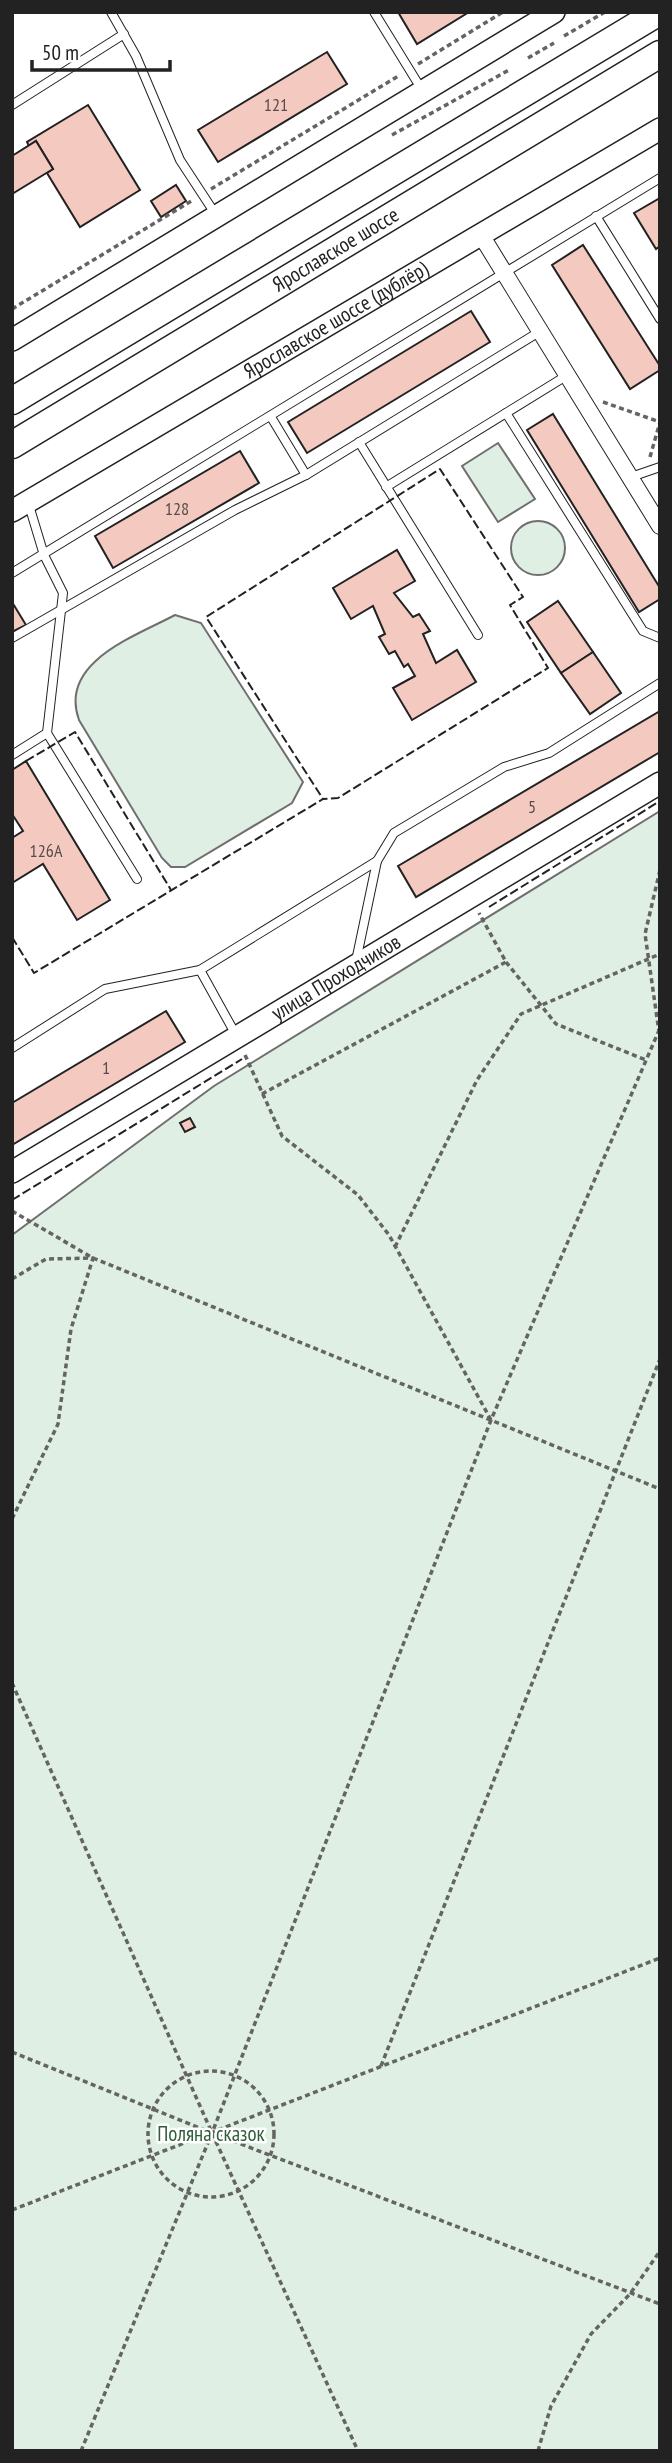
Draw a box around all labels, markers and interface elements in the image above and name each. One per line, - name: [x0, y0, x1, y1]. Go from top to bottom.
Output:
- scale bar: [32, 28, 170, 72]
- text: 50 m: [42, 39, 79, 66]
- house number: 121: [264, 93, 288, 116]
- street label: Ярославское шоссе: [267, 201, 404, 298]
- street label: Ярославское шоссе (дублёр): [238, 255, 433, 385]
- house number: 128: [165, 497, 189, 520]
- house number: 5: [528, 795, 536, 818]
- house number: 126А: [30, 839, 63, 862]
- street label: улица Проходчиков: [266, 928, 405, 1026]
- house number: 1: [102, 1056, 110, 1079]
- park label: Поляна сказок: [157, 2120, 265, 2147]

